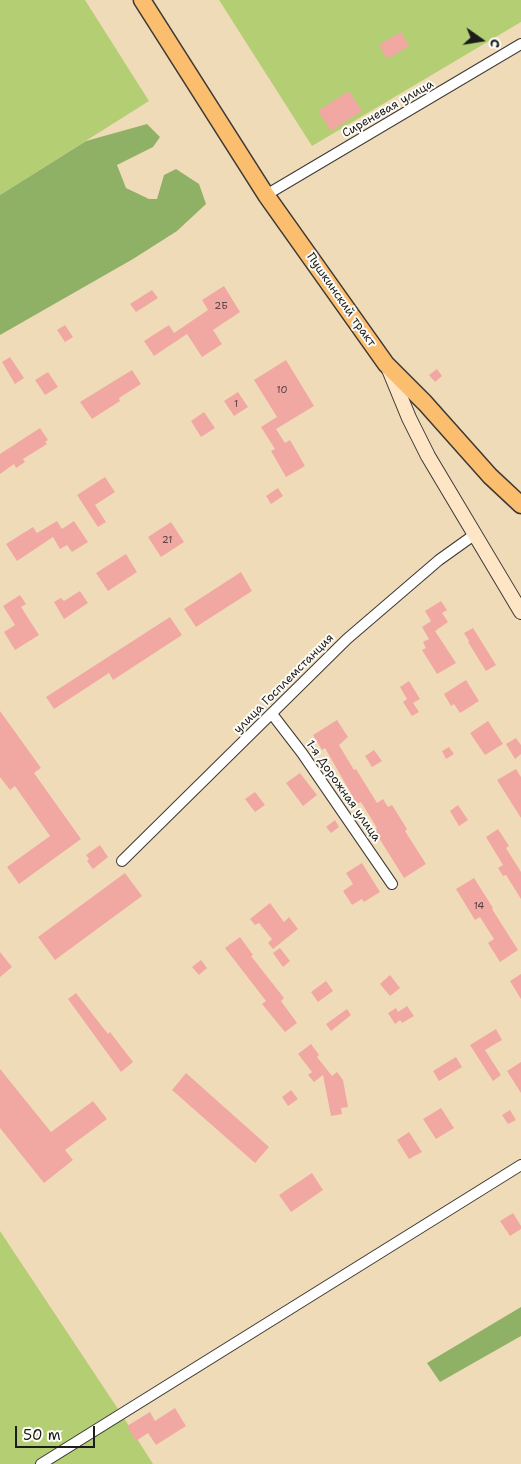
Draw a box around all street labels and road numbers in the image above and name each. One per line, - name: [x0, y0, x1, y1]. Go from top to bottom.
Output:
- street label: Сиреневая улица: [340, 77, 436, 141]
- street label: Пушкинский тракт: [303, 250, 379, 350]
- street label: улица Госплемстанция: [231, 631, 337, 737]
- street label: 1-я Дорожная улица: [302, 737, 384, 845]

